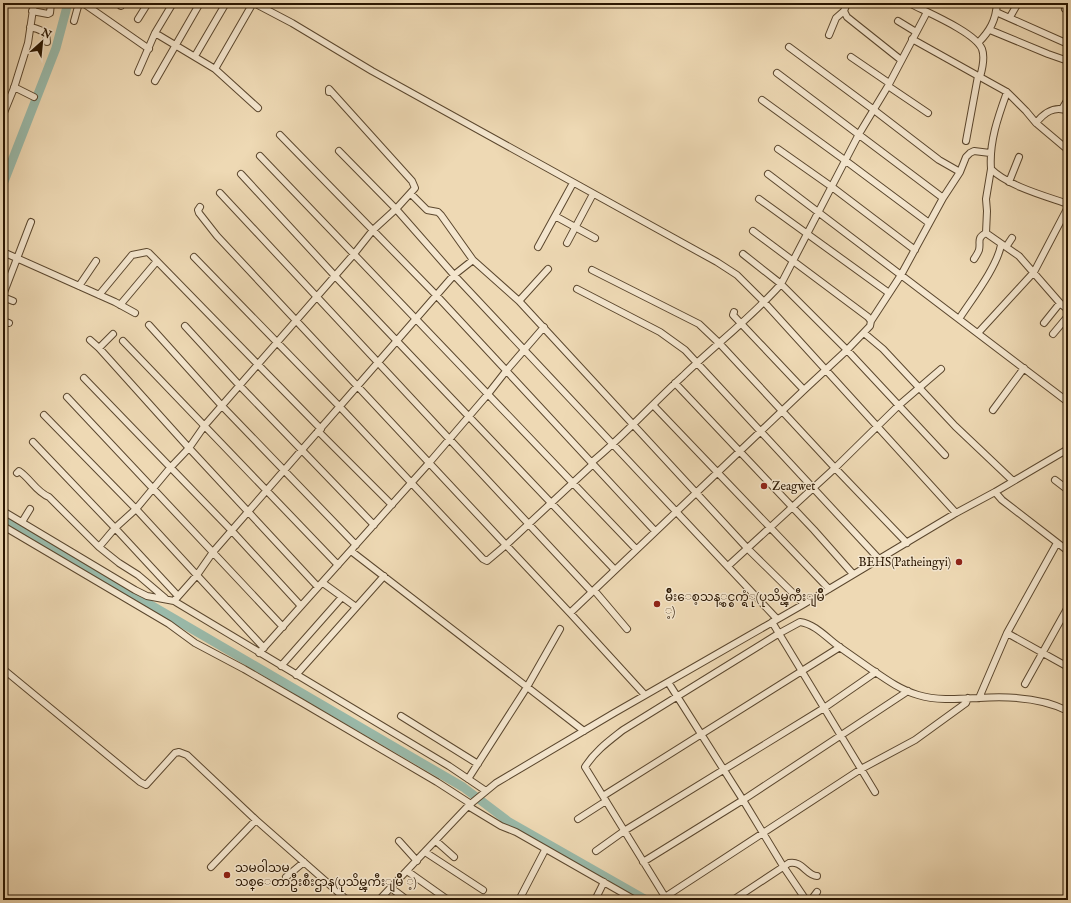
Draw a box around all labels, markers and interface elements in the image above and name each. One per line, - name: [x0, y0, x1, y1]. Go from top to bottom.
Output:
- north arrow: [22, 22, 62, 62]
- text: N: [38, 25, 54, 43]
- place label: Zeagwet: [772, 479, 815, 494]
- marker: Zeagwet: [759, 481, 769, 491]
- place label: BEHS(Patheingyi): [859, 555, 951, 570]
- marker: BEHS(Patheingyi): [954, 557, 964, 567]
- place label: မ်ိဳးေစ့သန့္စင္စက္ရံု(ပုသိမ္ၾကီးျမိဳ ့): [665, 588, 825, 619]
- marker: မ်ိဳးေစ့သန့္စင္စက္ရံု(ပုသိမ္ၾကီးျမိဳ ့): [652, 599, 662, 609]
- place label: သမဝါသမ သစ္ေတာဦးစီးဌာန(ပုသိမ္ၾကီးျမိဳ ့): [235, 859, 417, 892]
- marker: သမဝါသမ သစ္ေတာဦးစီးဌာန(ပုသိမ္ၾကီးျမိဳ ့): [222, 870, 232, 880]

